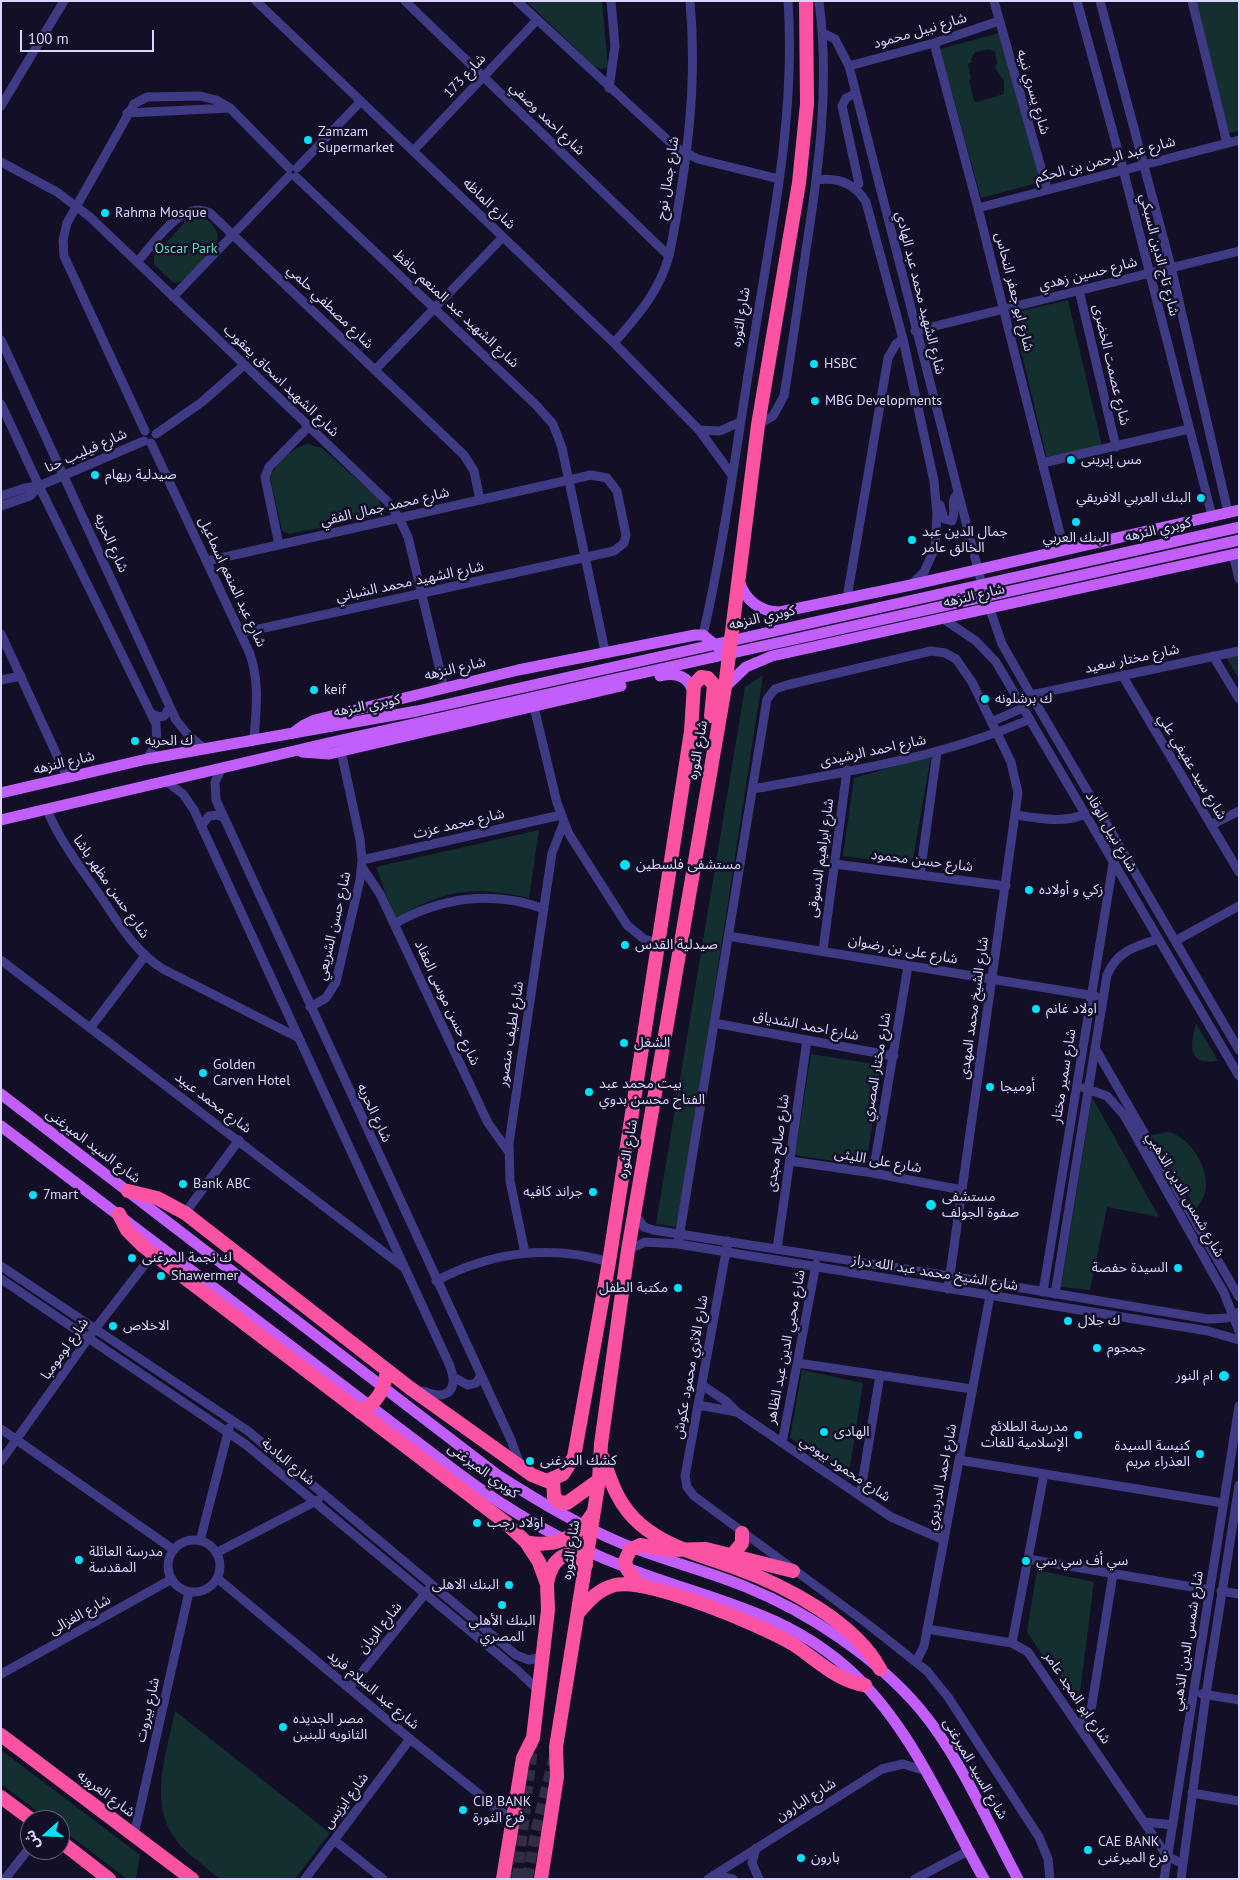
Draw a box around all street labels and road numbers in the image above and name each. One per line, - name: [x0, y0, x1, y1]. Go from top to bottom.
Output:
- street label: شارع نبيل محمود: [871, 10, 969, 52]
- street label: شارع يسري نبيه: [1013, 48, 1053, 136]
- street label: شارع 173: [440, 51, 490, 101]
- street label: شارع احمد وصفي: [506, 79, 588, 159]
- street label: شارع عبد الرحمن بن الحكم: [1033, 133, 1177, 187]
- street label: شارع جمال نوح: [653, 135, 683, 221]
- street label: شارع الماظه: [459, 175, 519, 233]
- street label: شارع تاج الدين السبكي: [1136, 192, 1182, 318]
- street label: شارع الشهيد محمد عبد الهادي: [892, 210, 948, 376]
- street label: شارع ابو جعفر النحاس: [991, 231, 1037, 353]
- street label: شارع الشهيد عبد المنعم حافظ: [390, 246, 522, 372]
- street label: شارع حسين زهدي: [1037, 254, 1139, 294]
- street label: شارع مصطفي حلمي: [283, 262, 377, 352]
- street label: شارع الثوره: [728, 286, 754, 348]
- street label: شارع عصمت الخضرى: [1089, 303, 1133, 427]
- street label: شارع الشهيد اسحاق يعقوب: [220, 321, 342, 441]
- street label: شارع فيليب حنا: [42, 425, 130, 477]
- street label: شارع محمد جمال الفقي: [319, 484, 451, 530]
- street label: شارع الحريه: [91, 511, 131, 575]
- street label: شارع عبد المنعم اسماعيل: [194, 514, 270, 650]
- street label: كوبري النزهه: [1123, 514, 1193, 546]
- street label: شارع الشهيد محمد الشباني: [335, 558, 485, 606]
- street label: شارع النزهه: [942, 581, 1006, 611]
- street label: كوبري النزهه: [727, 602, 797, 634]
- street label: شارع مختار سعيد: [1083, 641, 1181, 677]
- street label: شارع النزهه: [423, 654, 487, 684]
- street label: كوبري النزهه: [332, 691, 402, 721]
- street label: شارع سيد عفيفي علي: [1154, 711, 1230, 823]
- street label: شارع الثوره: [685, 719, 711, 781]
- street label: شارع احمد الرشيدى: [818, 732, 928, 770]
- street label: شارع النزهه: [32, 748, 96, 778]
- street label: شارع نبيل الوقاد: [1081, 789, 1141, 875]
- street label: شارع ابراهيم الدسوقى: [804, 797, 838, 919]
- street label: شارع محمد عزت: [412, 805, 506, 843]
- street label: شارع حسن مظهر باشا: [69, 832, 153, 942]
- street label: شارع حسن محمود: [870, 846, 974, 876]
- street label: شارع حسن الشريعي: [313, 870, 355, 982]
- street label: شارع على بن رضوان: [847, 932, 959, 968]
- street label: شارع الشيخ محمد المهدى: [956, 936, 992, 1080]
- street label: شارع حسن موسى العقاد: [411, 938, 483, 1068]
- street label: شارع لطيف منصور: [494, 980, 528, 1088]
- street label: شارع احمد الشدياق: [752, 1008, 860, 1044]
- street label: شارع مختار المصري: [859, 1011, 895, 1123]
- street label: شارع سمير مختار: [1048, 1028, 1080, 1124]
- street label: شارع محمد عبيد: [172, 1069, 254, 1137]
- street label: شارع الحريه: [353, 1081, 395, 1145]
- street label: شارع صالح مجدى: [763, 1093, 793, 1193]
- street label: شارع السيد الميرغنى: [42, 1105, 144, 1187]
- street label: شارع الثوره: [615, 1118, 641, 1180]
- street label: شارع شمس الدين الذهبي: [1142, 1129, 1228, 1261]
- street label: شارع على الليثى: [833, 1145, 923, 1177]
- street label: شارع الشيخ محمد عبد الله دراز: [851, 1252, 1019, 1294]
- street label: شارع محيي الدين عبد الظاهر: [763, 1268, 809, 1426]
- street label: شارع الاثري محمود عكوش: [670, 1294, 712, 1440]
- street label: شارع لومومبا: [38, 1315, 92, 1383]
- street label: شارع احمد الدرديري: [923, 1422, 961, 1532]
- street label: شارع محمود بيومي: [797, 1432, 893, 1506]
- street label: شارع البادية: [258, 1435, 318, 1489]
- street label: كوبري الميرغنى: [444, 1440, 522, 1502]
- street label: شارع الثوره: [559, 1519, 583, 1581]
- street label: شارع شمس الدين الذهبي: [1169, 1570, 1207, 1712]
- street label: شارع الغزالى: [46, 1591, 114, 1639]
- street label: شارع الريان: [354, 1599, 406, 1657]
- street label: شارع عبد السلام فريد: [324, 1647, 422, 1733]
- street label: شارع ابو المجد عامر: [1040, 1649, 1114, 1747]
- street label: شارع بيروت: [132, 1676, 164, 1744]
- street label: شارع السيد الميرغنى: [939, 1715, 1011, 1823]
- street label: شارع العروبه: [74, 1767, 138, 1821]
- street label: شارع ايزيس: [320, 1770, 372, 1832]
- street label: شارع البارون: [773, 1775, 839, 1825]

